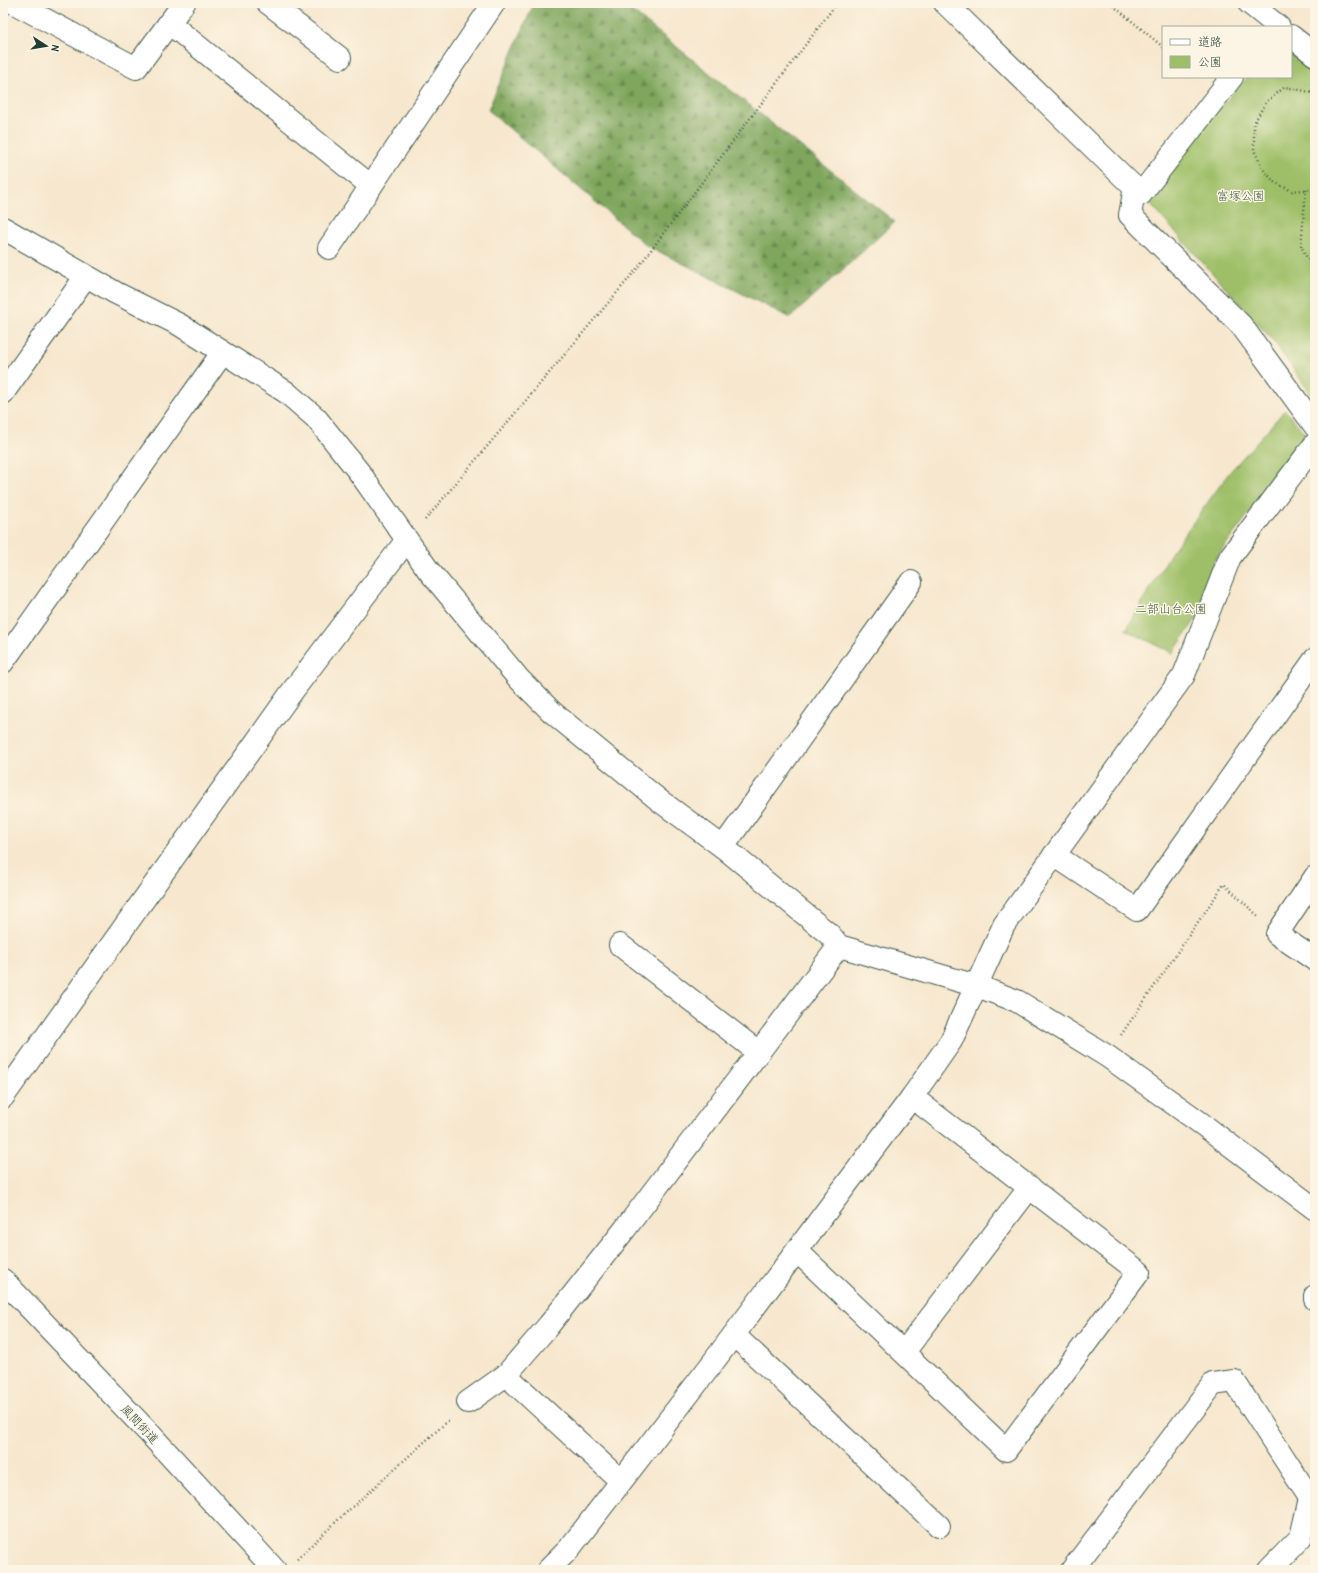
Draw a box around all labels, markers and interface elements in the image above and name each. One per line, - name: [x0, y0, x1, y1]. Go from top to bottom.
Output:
- north arrow: [26, 26, 66, 66]
- legend: [1162, 26, 1292, 78]
- text: 道路: [1198, 33, 1222, 50]
- text: N: [48, 44, 63, 53]
- text: 公園: [1198, 53, 1222, 70]
- park label: 富塚公園: [1217, 187, 1265, 204]
- park label: 二部山台公園: [1135, 600, 1207, 617]
- street label: 風間街道: [117, 1401, 163, 1447]

